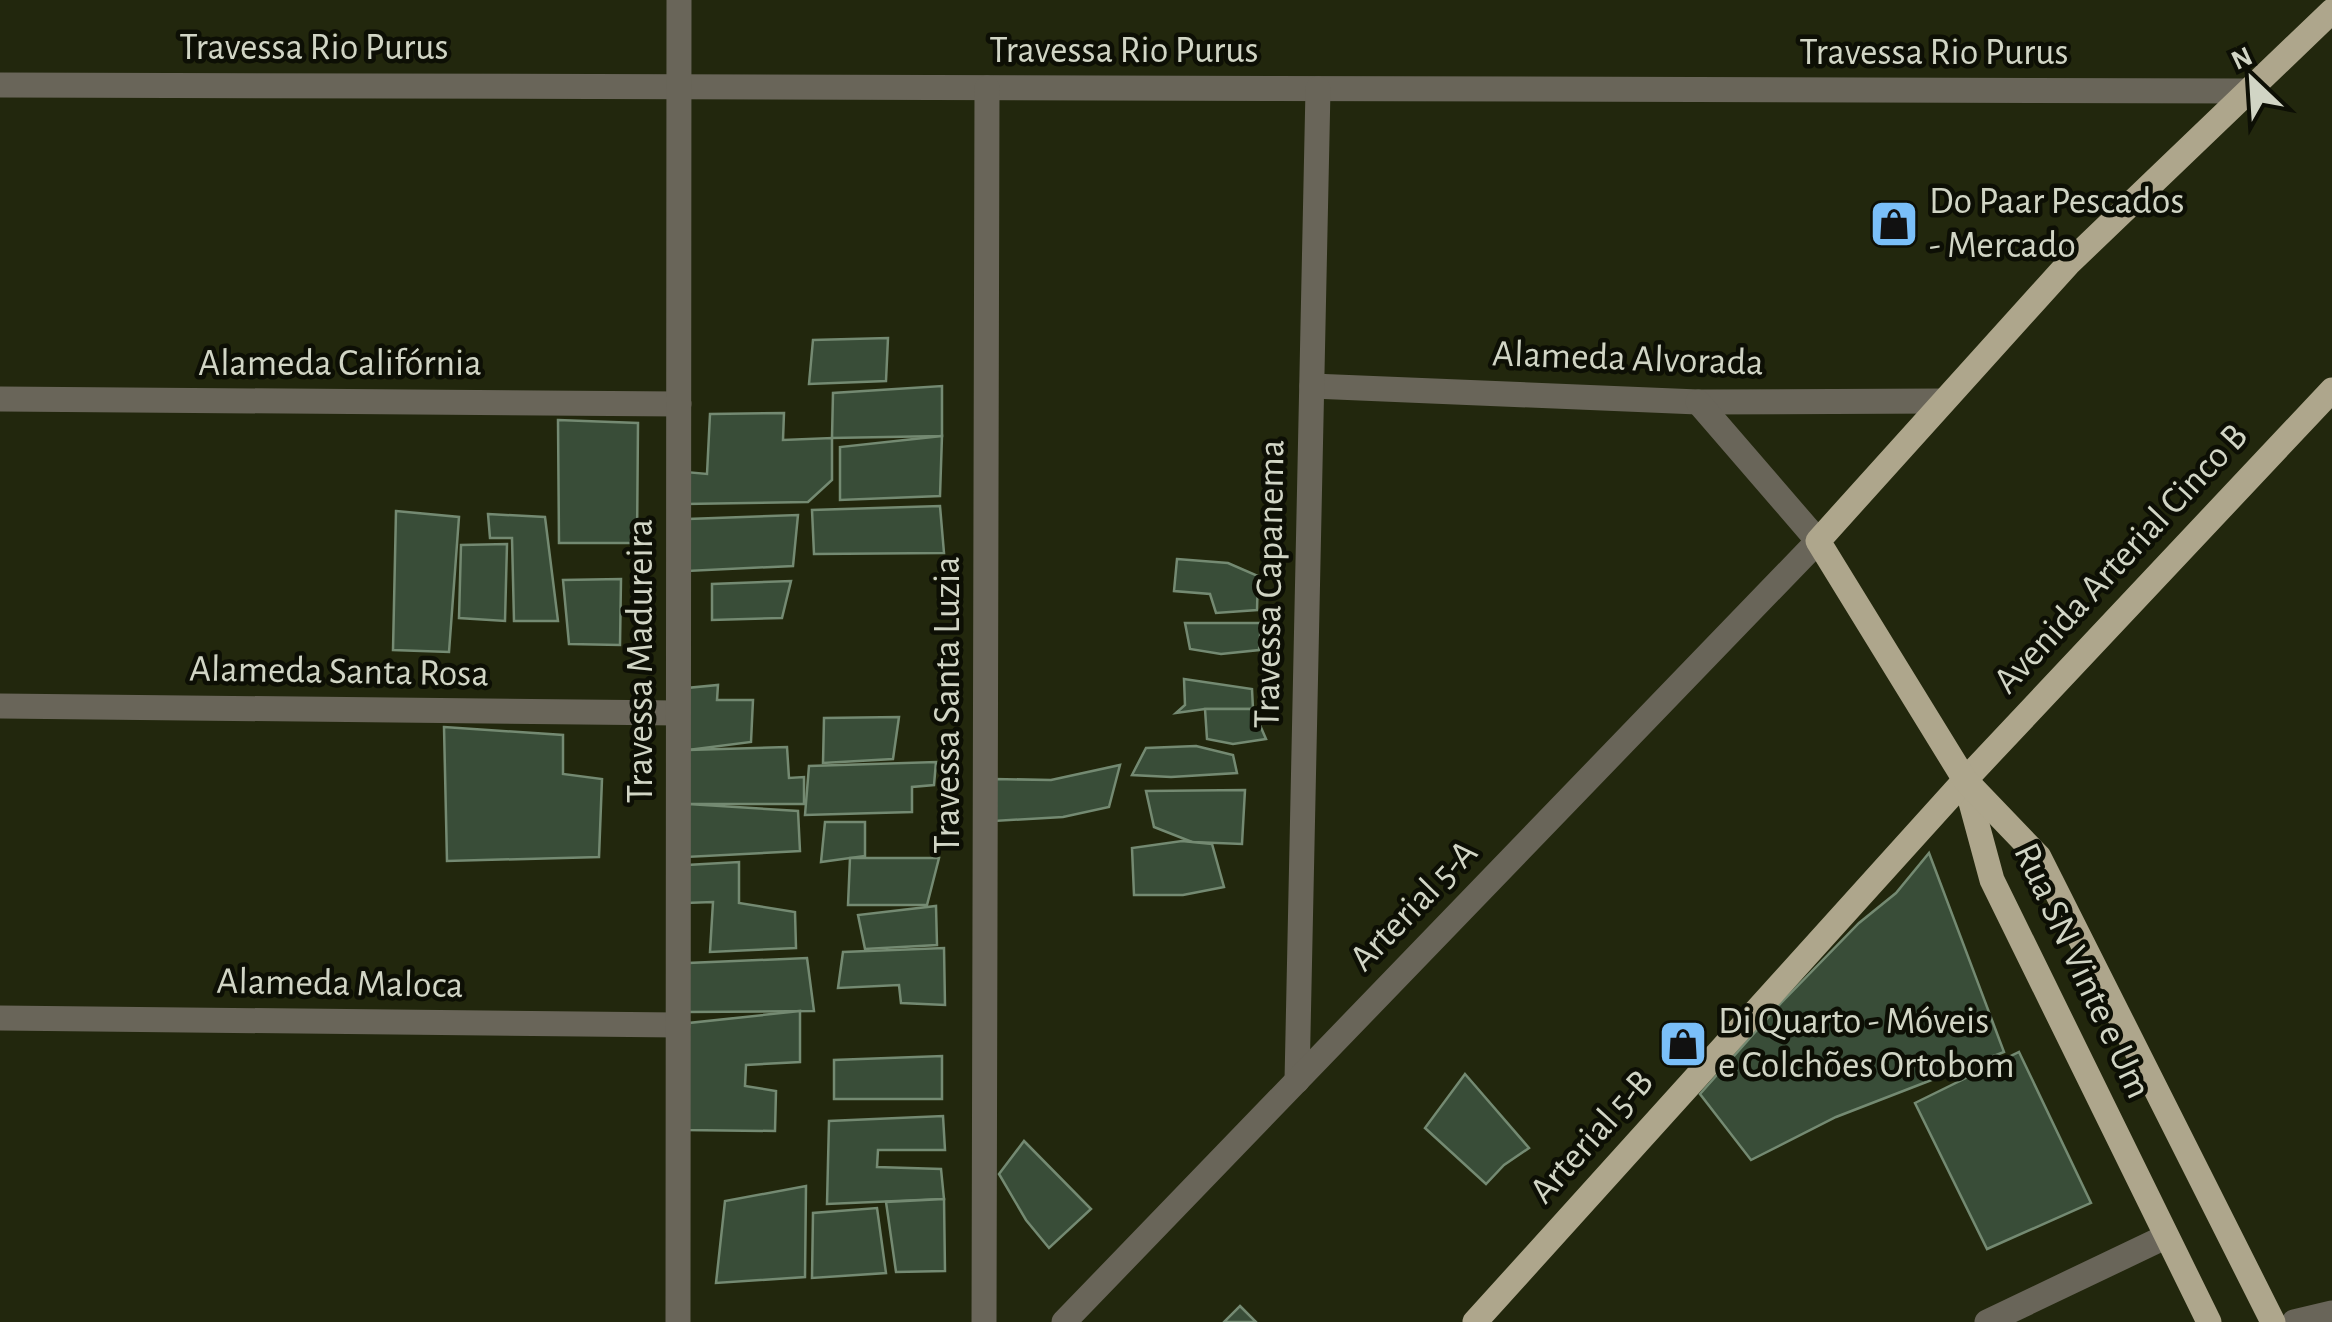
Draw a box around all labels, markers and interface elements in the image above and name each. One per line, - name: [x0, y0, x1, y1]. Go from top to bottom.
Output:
- street label: Travessa Rio Purus: [179, 29, 449, 67]
- north arrow: [2202, 30, 2302, 130]
- street label: Travessa Rio Purus: [989, 32, 1259, 70]
- street label: Travessa Rio Purus: [1799, 34, 2069, 72]
- text: N: [2228, 42, 2257, 76]
- place label: Do Paar Pescados - Mercado: [1929, 183, 2184, 265]
- shop icon: Do Paar Pescados - Mercado: [1868, 198, 1920, 250]
- street label: Alameda Alvorada: [1492, 335, 1764, 383]
- street label: Alameda Califórnia: [198, 345, 482, 383]
- street label: Avenida Arterial Cinco B: [1987, 417, 2255, 701]
- street label: Travessa Capanema: [1248, 439, 1292, 729]
- street label: Travessa Madureira: [622, 519, 660, 803]
- street label: Travessa Santa Luzia: [929, 556, 967, 854]
- street label: Alameda Santa Rosa: [189, 650, 489, 694]
- street label: Arterial 5-A: [1343, 833, 1485, 979]
- street label: Rua SN Vinte e Um: [2006, 838, 2158, 1104]
- street label: Alameda Maloca: [216, 963, 464, 1005]
- place label: Di Quarto - Móveis e Colchões Ortobom: [1718, 1003, 2015, 1085]
- shop icon: Di Quarto - Móveis e Colchões Ortobom: [1657, 1018, 1709, 1070]
- street label: Arterial 5-B: [1523, 1063, 1661, 1211]

